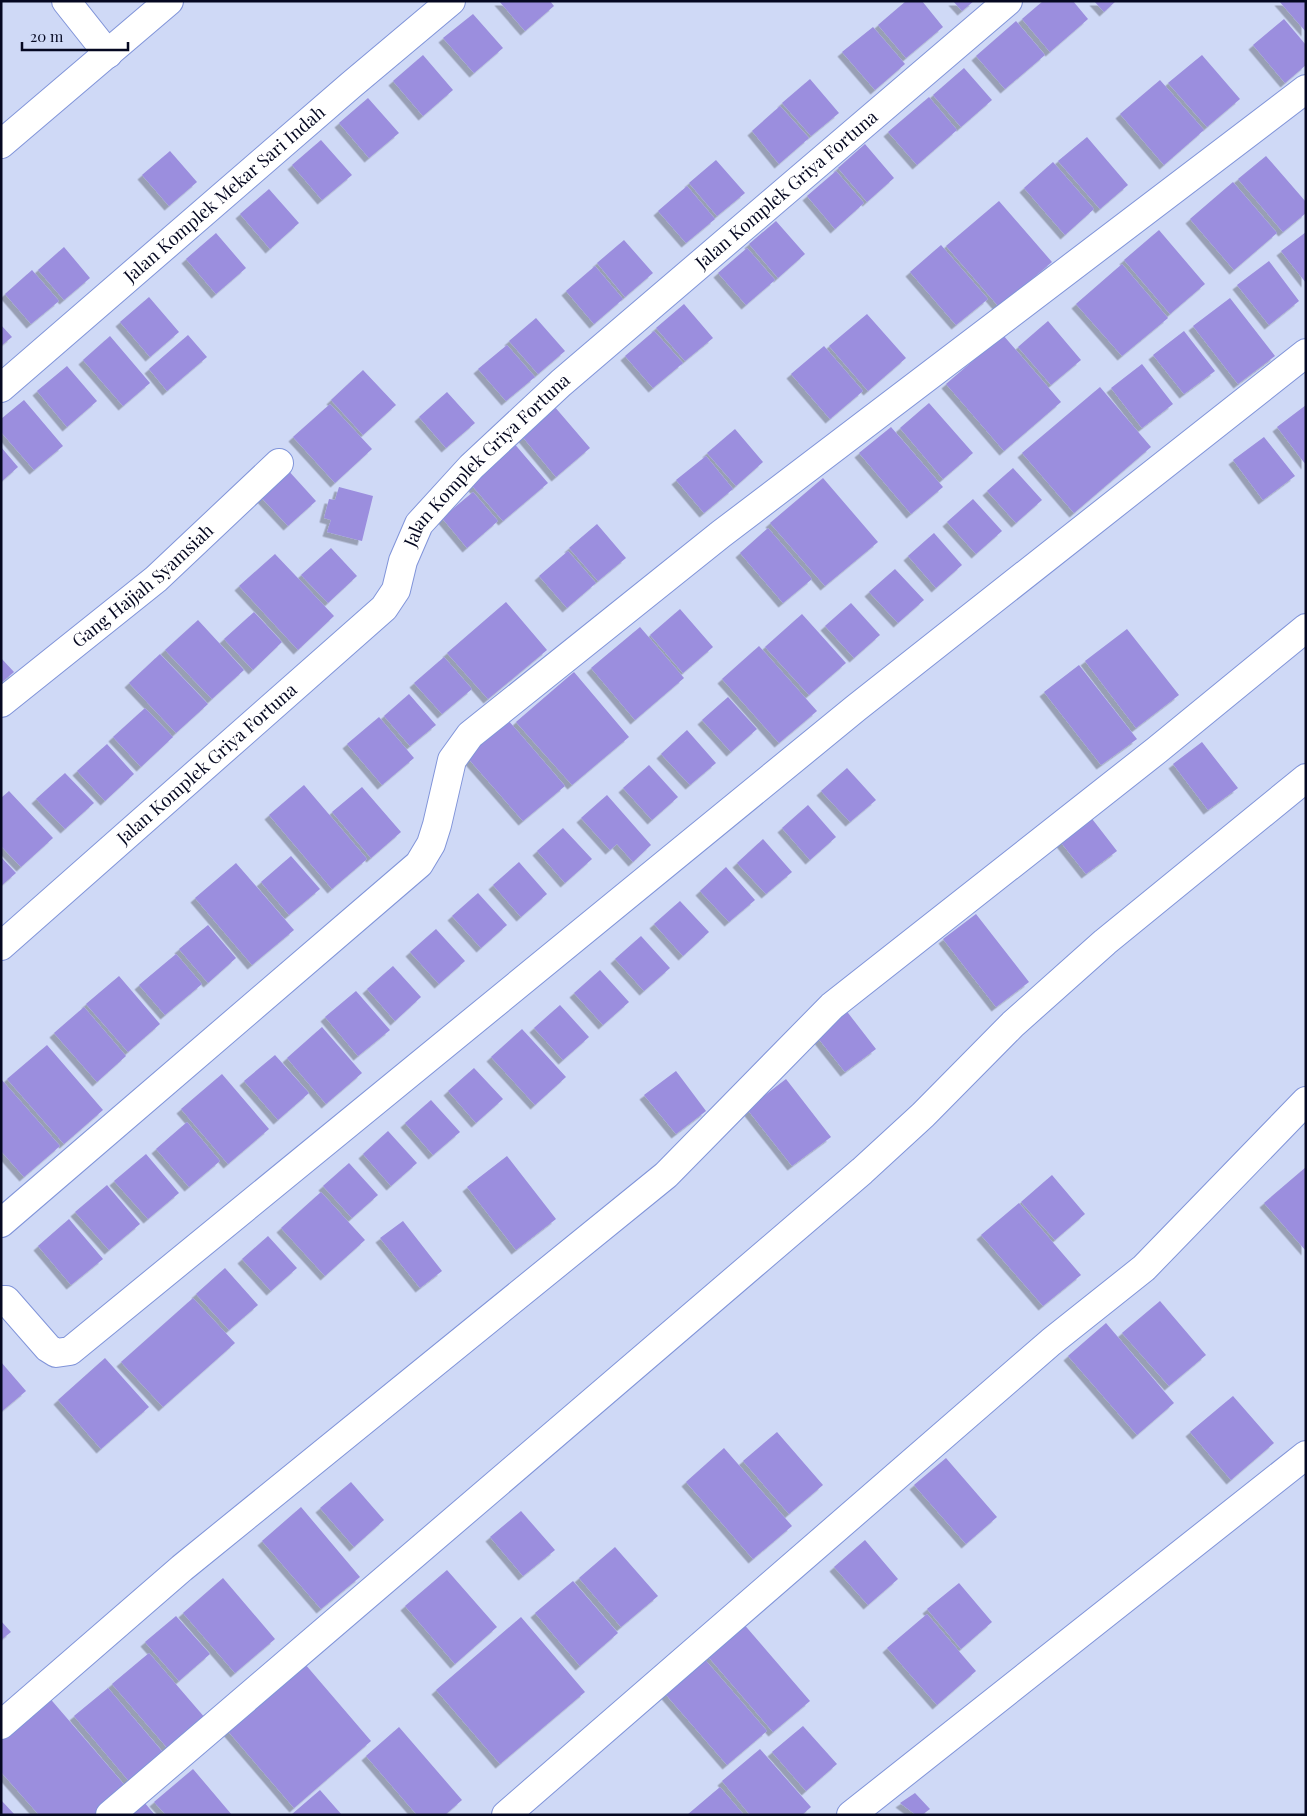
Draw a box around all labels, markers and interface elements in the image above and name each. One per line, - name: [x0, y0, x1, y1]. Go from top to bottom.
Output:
- scale bar: [22, 20, 129, 52]
- text: 20 m: [30, 26, 64, 46]
- street label: Jalan Komplek Mekar Sari Indah: [118, 99, 330, 288]
- street label: Jalan Komplek Griya Fortuna: [689, 104, 882, 275]
- street label: Jalan Komplek Griya Fortuna: [397, 368, 575, 551]
- street label: Gang Hajjah Syamsiah: [67, 518, 218, 653]
- street label: Jalan Komplek Griya Fortuna: [111, 677, 302, 850]

